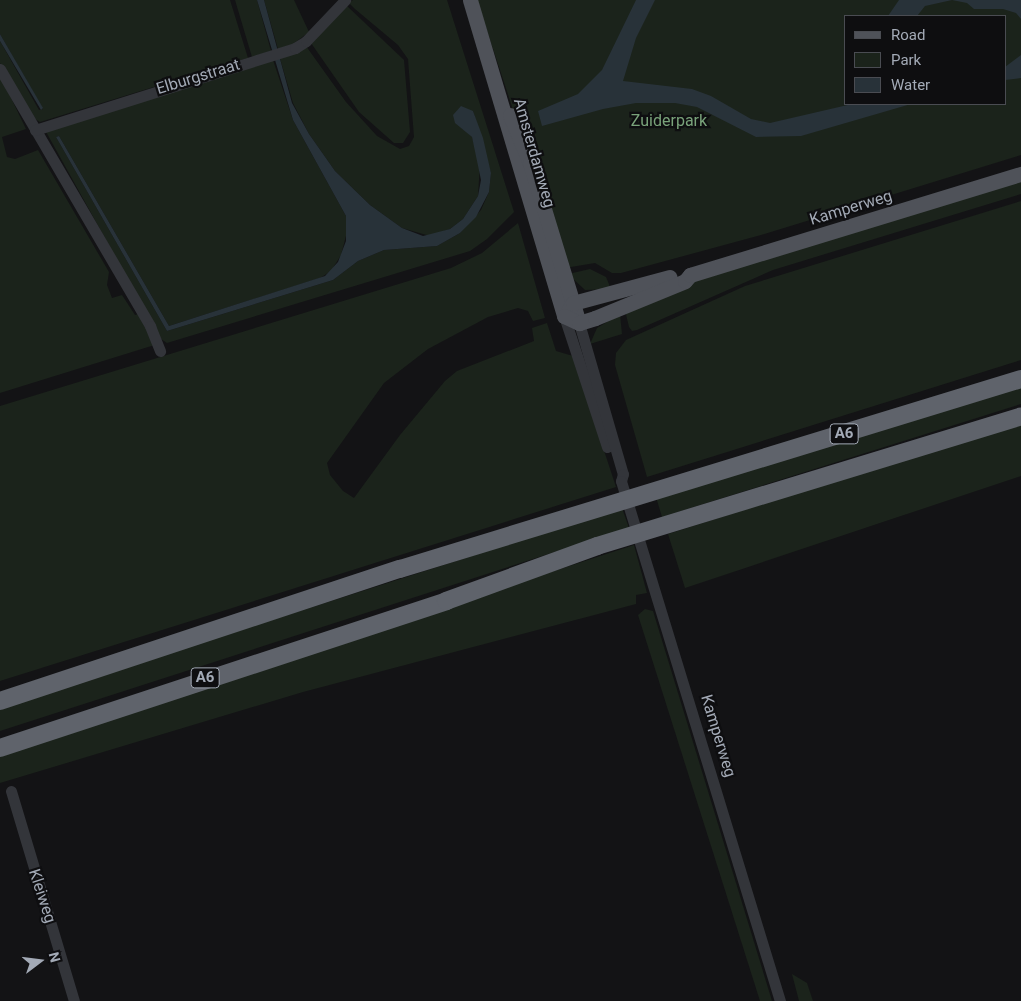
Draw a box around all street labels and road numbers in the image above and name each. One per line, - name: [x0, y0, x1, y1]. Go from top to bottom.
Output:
- street label: Elburgstraat: [154, 55, 242, 99]
- street label: Amsterdamweg: [509, 96, 559, 210]
- street label: Kamperweg: [807, 186, 895, 230]
- road number: A6: [829, 422, 859, 446]
- road number: A6: [190, 666, 220, 690]
- street label: Kamperweg: [696, 692, 740, 780]
- street label: Kleiweg: [24, 867, 60, 925]

